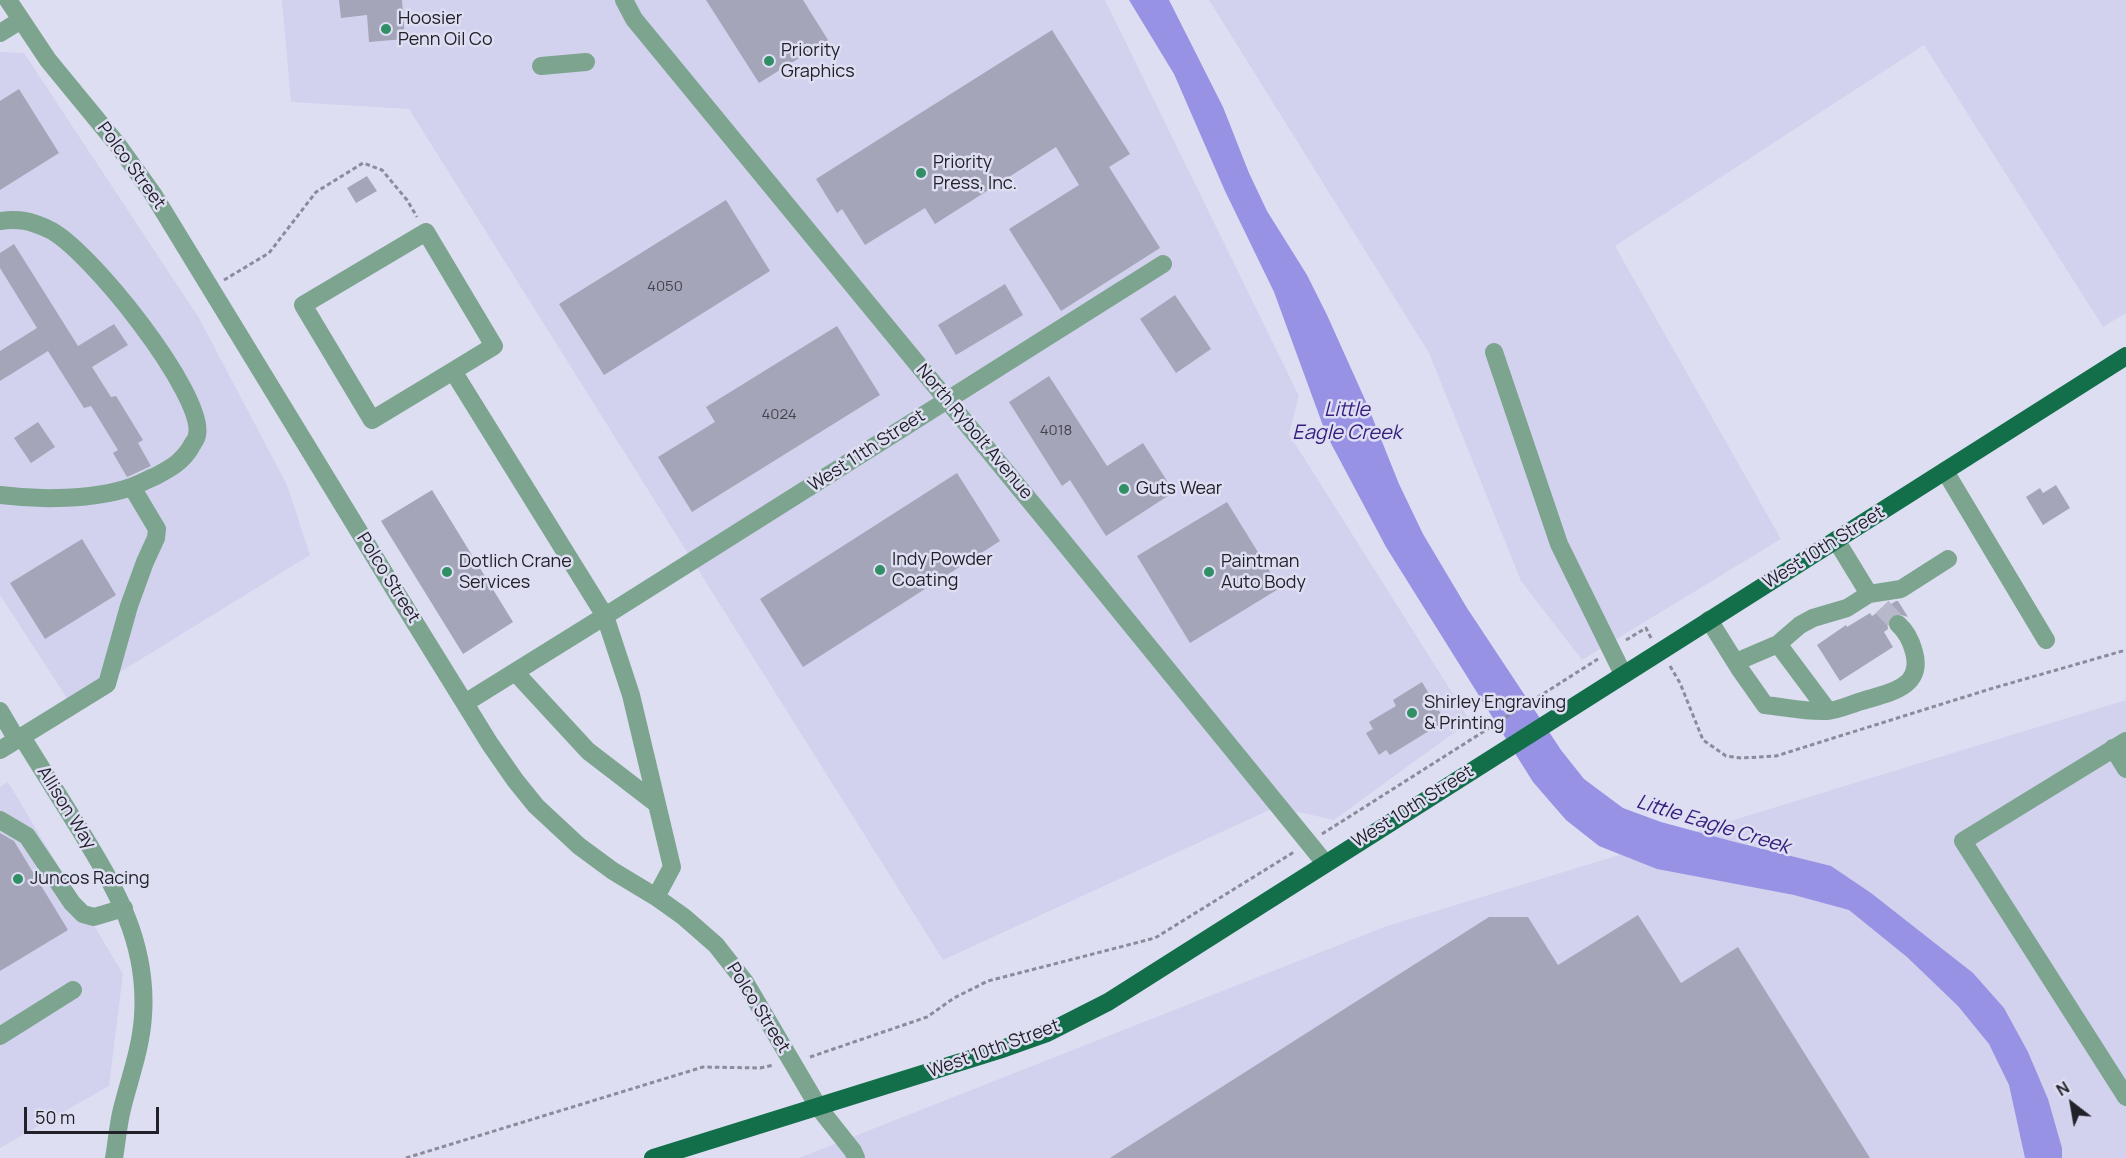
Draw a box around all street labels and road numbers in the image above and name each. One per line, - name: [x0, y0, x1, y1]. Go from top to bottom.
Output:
- street label: Polco Street: [92, 118, 170, 214]
- street label: North Rybolt Avenue: [911, 360, 1037, 504]
- street label: West 11th Street: [805, 405, 929, 497]
- street label: West 10th Street: [1759, 502, 1889, 594]
- street label: Polco Street: [352, 529, 424, 627]
- street label: West 10th Street: [1348, 761, 1478, 853]
- street label: Allison Way: [32, 763, 100, 853]
- street label: Polco Street: [722, 959, 794, 1057]
- street label: West 10th Street: [925, 1015, 1063, 1083]

